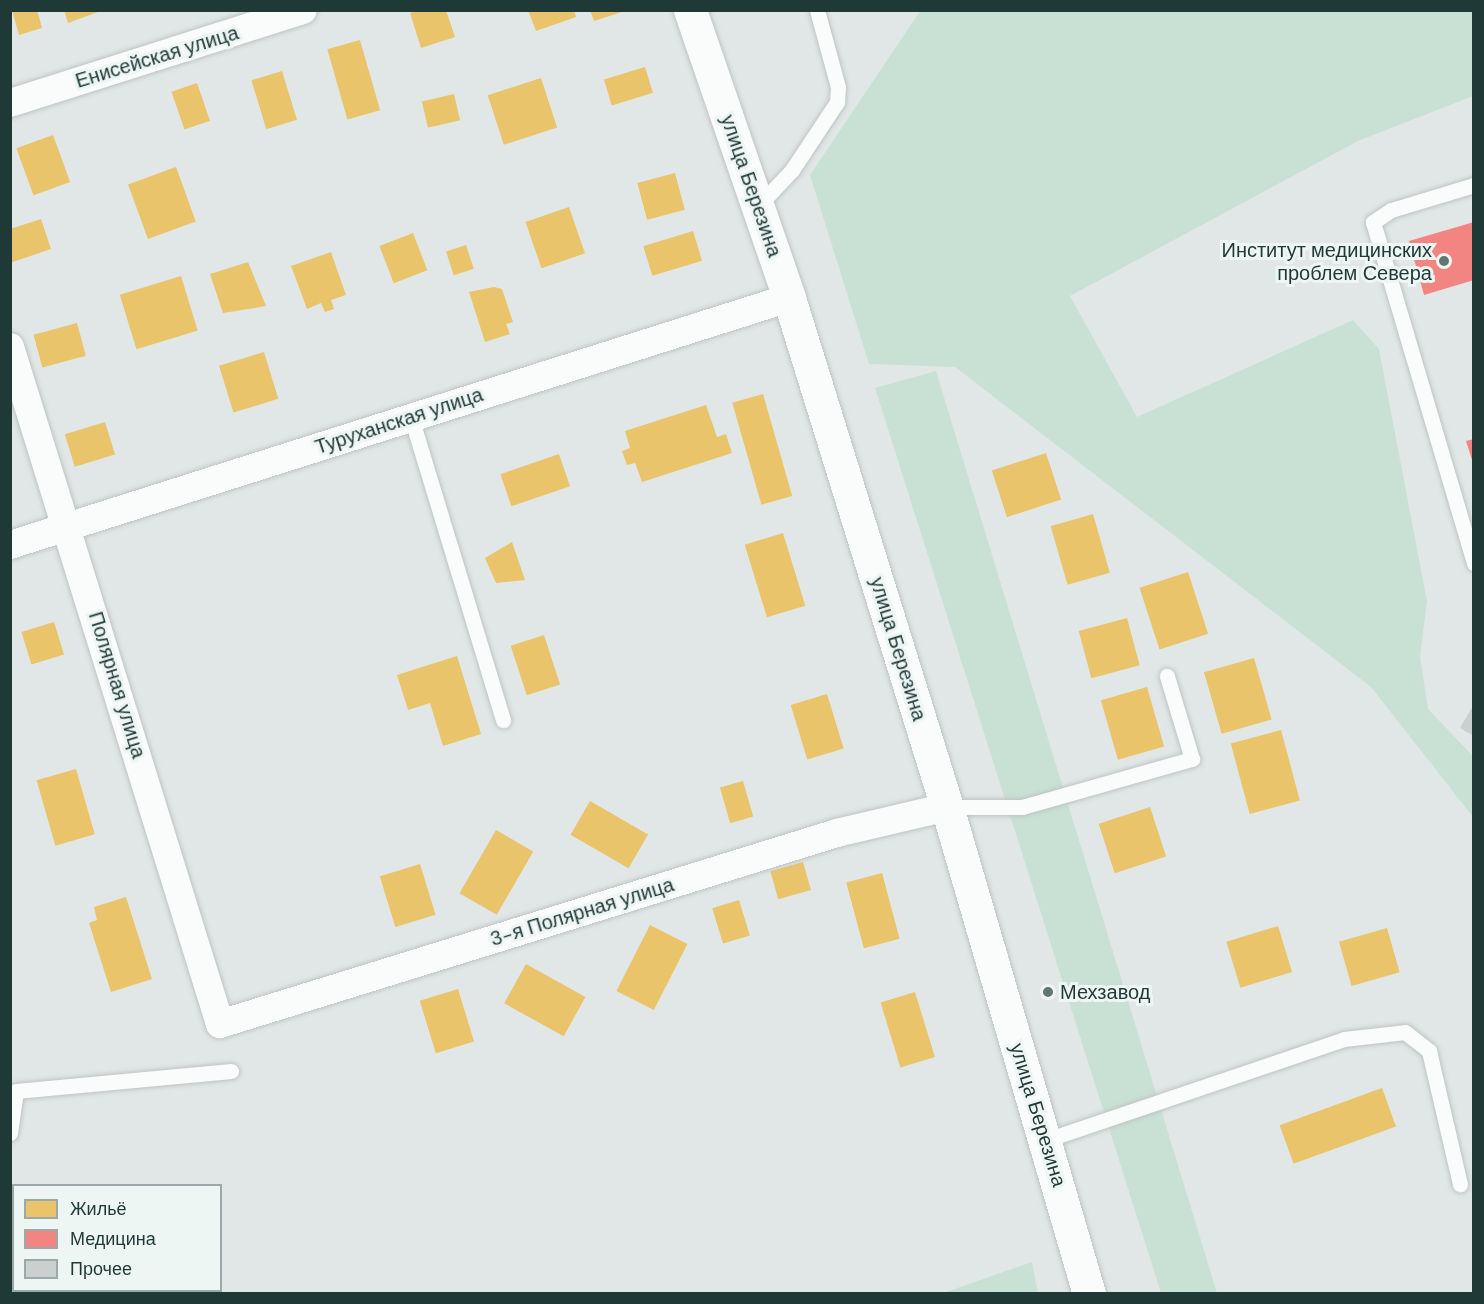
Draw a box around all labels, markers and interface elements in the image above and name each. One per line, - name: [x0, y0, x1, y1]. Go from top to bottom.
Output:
- street label: Енисейская улица: [73, 21, 241, 93]
- street label: улица Березина: [715, 112, 787, 260]
- place label: Институт медицинских проблем Севера: [1222, 238, 1432, 285]
- marker: Институт медицинских проблем Севера: [1437, 254, 1451, 268]
- street label: Туруханская улица: [312, 383, 486, 459]
- street label: улица Березина: [865, 574, 931, 724]
- street label: Полярная улица: [83, 609, 151, 761]
- street label: 3-я Полярная улица: [487, 873, 677, 951]
- place label: Мехзавод: [1060, 980, 1150, 1004]
- marker: Мехзавод: [1041, 985, 1055, 999]
- street label: улица Березина: [1005, 1040, 1071, 1190]
- legend: [12, 1184, 222, 1292]
- text: Жильё: [70, 1197, 127, 1221]
- text: Медицина: [70, 1227, 156, 1251]
- text: Прочее: [70, 1257, 132, 1281]

